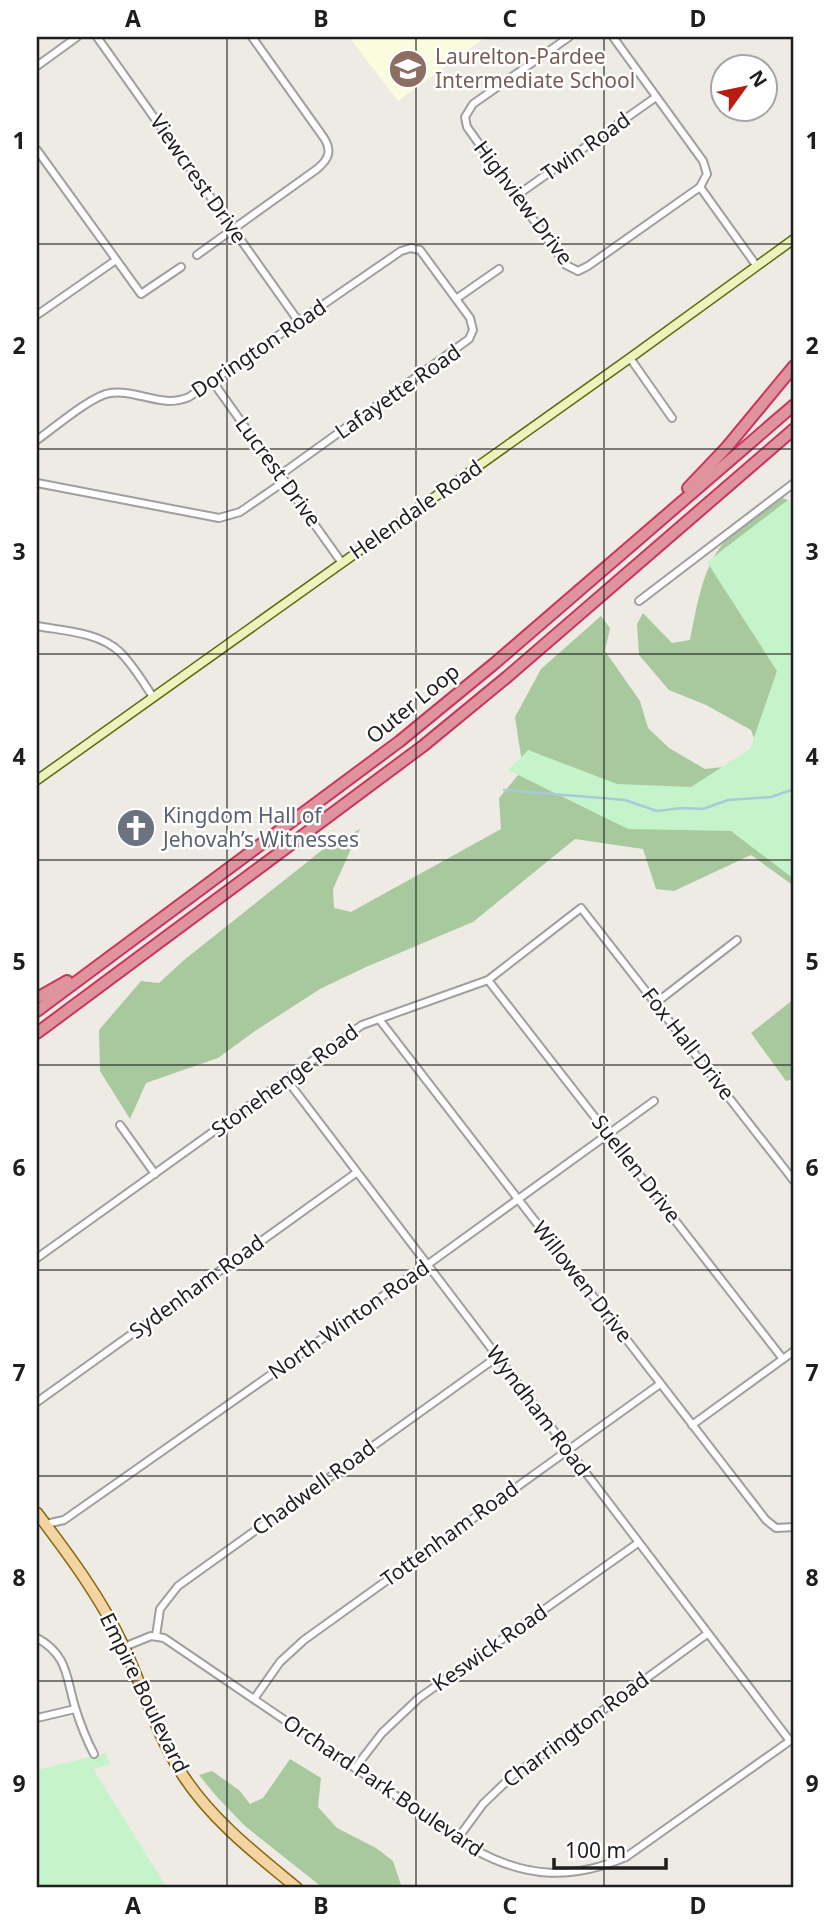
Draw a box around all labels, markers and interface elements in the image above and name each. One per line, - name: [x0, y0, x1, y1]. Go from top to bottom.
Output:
- text: A: [125, 2, 141, 34]
- text: B: [313, 2, 329, 34]
- text: C: [503, 2, 518, 34]
- text: D: [690, 2, 706, 34]
- place label: Laurelton-Pardee Intermediate School: [435, 42, 635, 94]
- school or university icon: Laurelton-Pardee Intermediate School: [387, 48, 429, 90]
- north arrow: [708, 52, 778, 122]
- text: N: [743, 65, 773, 92]
- street label: Twin Road: [536, 105, 635, 187]
- street label: Viewcrest Drive: [144, 108, 254, 248]
- text: 1: [12, 124, 26, 156]
- text: 1: [805, 124, 819, 156]
- street label: Highview Drive: [468, 135, 580, 270]
- street label: Dorington Road: [185, 293, 331, 404]
- text: 2: [12, 329, 26, 361]
- text: 2: [805, 329, 819, 361]
- street label: Lafayette Road: [329, 337, 466, 445]
- street label: Lucrest Drive: [230, 411, 328, 532]
- street label: Helendale Road: [344, 453, 487, 565]
- text: 3: [12, 535, 26, 567]
- text: 3: [805, 535, 819, 567]
- street label: Outer Loop: [360, 657, 465, 749]
- text: 4: [12, 740, 26, 772]
- text: 4: [805, 740, 819, 772]
- place label: Kingdom Hall of Jehovah’s Witnesses: [161, 801, 359, 853]
- church icon: Kingdom Hall of Jehovah’s Witnesses: [115, 807, 157, 849]
- text: 5: [12, 945, 26, 977]
- text: 5: [805, 945, 819, 977]
- street label: Fox Hall Drive: [636, 981, 741, 1105]
- street label: Stonehenge Road: [205, 1017, 363, 1143]
- street label: Suellen Drive: [586, 1109, 688, 1228]
- text: 6: [12, 1151, 26, 1183]
- text: 6: [805, 1151, 819, 1183]
- street label: Willowen Drive: [527, 1215, 639, 1348]
- street label: Sydenham Road: [123, 1228, 269, 1345]
- street label: North Winton Road: [262, 1253, 434, 1385]
- street label: Wyndham Road: [481, 1339, 597, 1481]
- text: 7: [12, 1356, 26, 1388]
- text: 7: [805, 1356, 819, 1388]
- street label: Chadwell Road: [246, 1433, 381, 1541]
- street label: Tottenham Road: [375, 1474, 524, 1592]
- text: 8: [12, 1561, 26, 1593]
- text: 8: [805, 1561, 819, 1593]
- street label: Keswick Road: [426, 1597, 552, 1697]
- street label: Empire Boulevard: [94, 1608, 196, 1777]
- street label: Charrington Road: [497, 1665, 654, 1793]
- street label: Orchard Park Boulevard: [278, 1708, 489, 1863]
- text: 9: [12, 1767, 26, 1799]
- text: 9: [805, 1767, 819, 1799]
- scale bar: [554, 1827, 666, 1871]
- text: 100 m: [565, 1836, 626, 1864]
- text: A: [125, 1889, 141, 1921]
- text: B: [313, 1889, 329, 1921]
- text: C: [503, 1889, 518, 1921]
- text: D: [690, 1889, 706, 1921]

